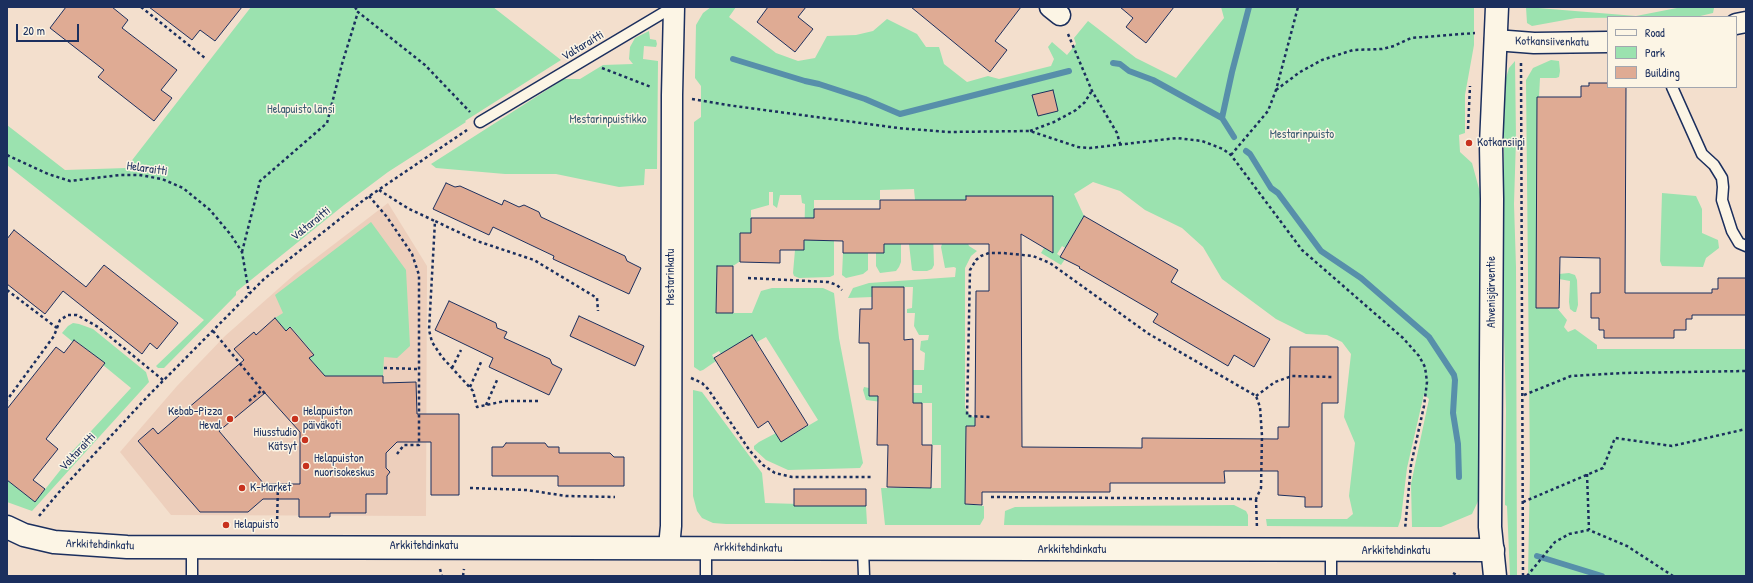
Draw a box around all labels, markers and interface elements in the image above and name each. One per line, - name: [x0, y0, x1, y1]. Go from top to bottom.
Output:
- scale bar: [18, 16, 81, 42]
- legend: [1607, 16, 1737, 88]
- text: 20 m: [23, 22, 45, 39]
- text: Road: [1645, 24, 1665, 41]
- street label: Valtaraitti: [559, 28, 607, 64]
- street label: Kotkansiivenkatu: [1515, 34, 1589, 50]
- text: Park: [1645, 44, 1665, 61]
- text: Building: [1645, 64, 1680, 81]
- park label: Helapuisto länsi: [267, 103, 335, 117]
- park label: Mestarinpuistikko: [570, 113, 646, 127]
- park label: Mestarinpuisto: [1270, 128, 1334, 142]
- place label: Kotkansiipi: [1477, 136, 1525, 150]
- marker: Kotkansiipi: [1464, 138, 1474, 148]
- street label: Helaraitti: [126, 159, 168, 179]
- street label: Valtaraitti: [288, 204, 334, 244]
- street label: Mestarinkatu: [664, 249, 678, 305]
- street label: Ahvenisjärventie: [1485, 256, 1499, 328]
- place label: Kebab-Pizza Heval: [168, 405, 222, 433]
- place label: Helapuiston päiväkoti: [303, 405, 353, 433]
- marker: Kebab-Pizza Heval: [225, 414, 235, 424]
- marker: Helapuiston päiväkoti: [290, 414, 300, 424]
- place label: Hiusstudio Kätsyt: [254, 426, 297, 454]
- street label: Valtaraitti: [57, 430, 99, 474]
- marker: Hiusstudio Kätsyt: [300, 435, 310, 445]
- place label: Helapuiston nuorisokeskus: [314, 452, 375, 480]
- marker: Helapuiston nuorisokeskus: [301, 461, 311, 471]
- place label: K-Market: [250, 481, 291, 495]
- marker: K-Market: [237, 483, 247, 493]
- place label: Helapuisto: [234, 518, 278, 532]
- marker: Helapuisto: [221, 520, 231, 530]
- street label: Arkkitehdinkatu: [66, 537, 134, 553]
- street label: Arkkitehdinkatu: [390, 539, 458, 553]
- street label: Arkkitehdinkatu: [714, 540, 782, 556]
- street label: Arkkitehdinkatu: [1038, 543, 1106, 557]
- street label: Arkkitehdinkatu: [1362, 544, 1430, 558]

